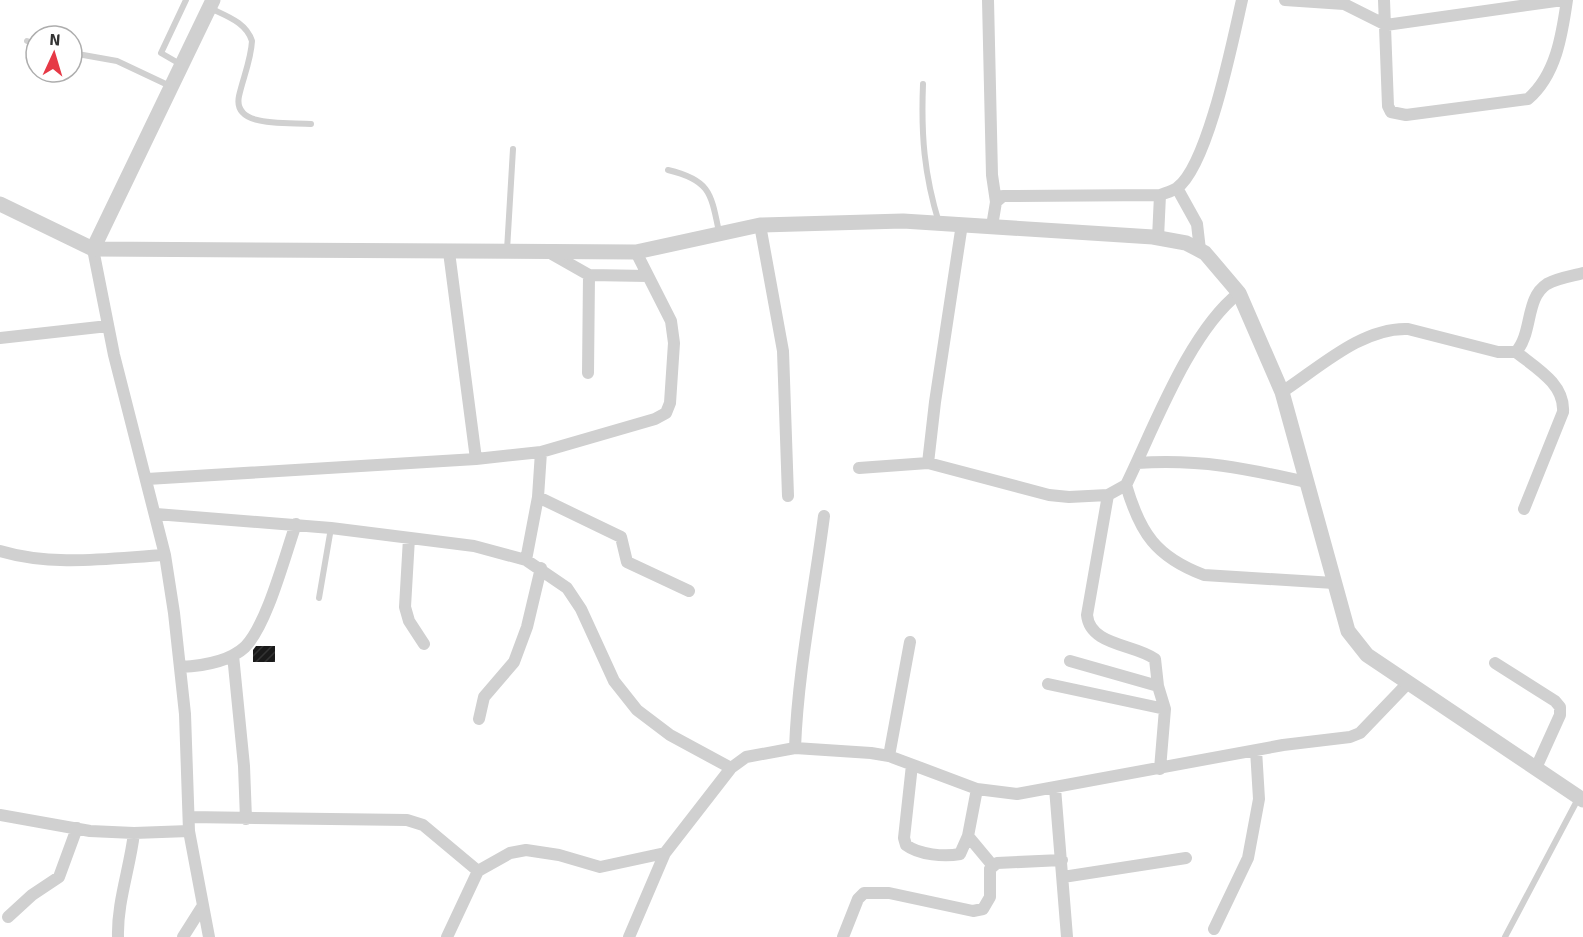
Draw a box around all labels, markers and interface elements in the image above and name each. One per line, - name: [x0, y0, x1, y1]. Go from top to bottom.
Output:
- north arrow: [24, 24, 84, 84]
- text: N: [49, 30, 61, 50]

